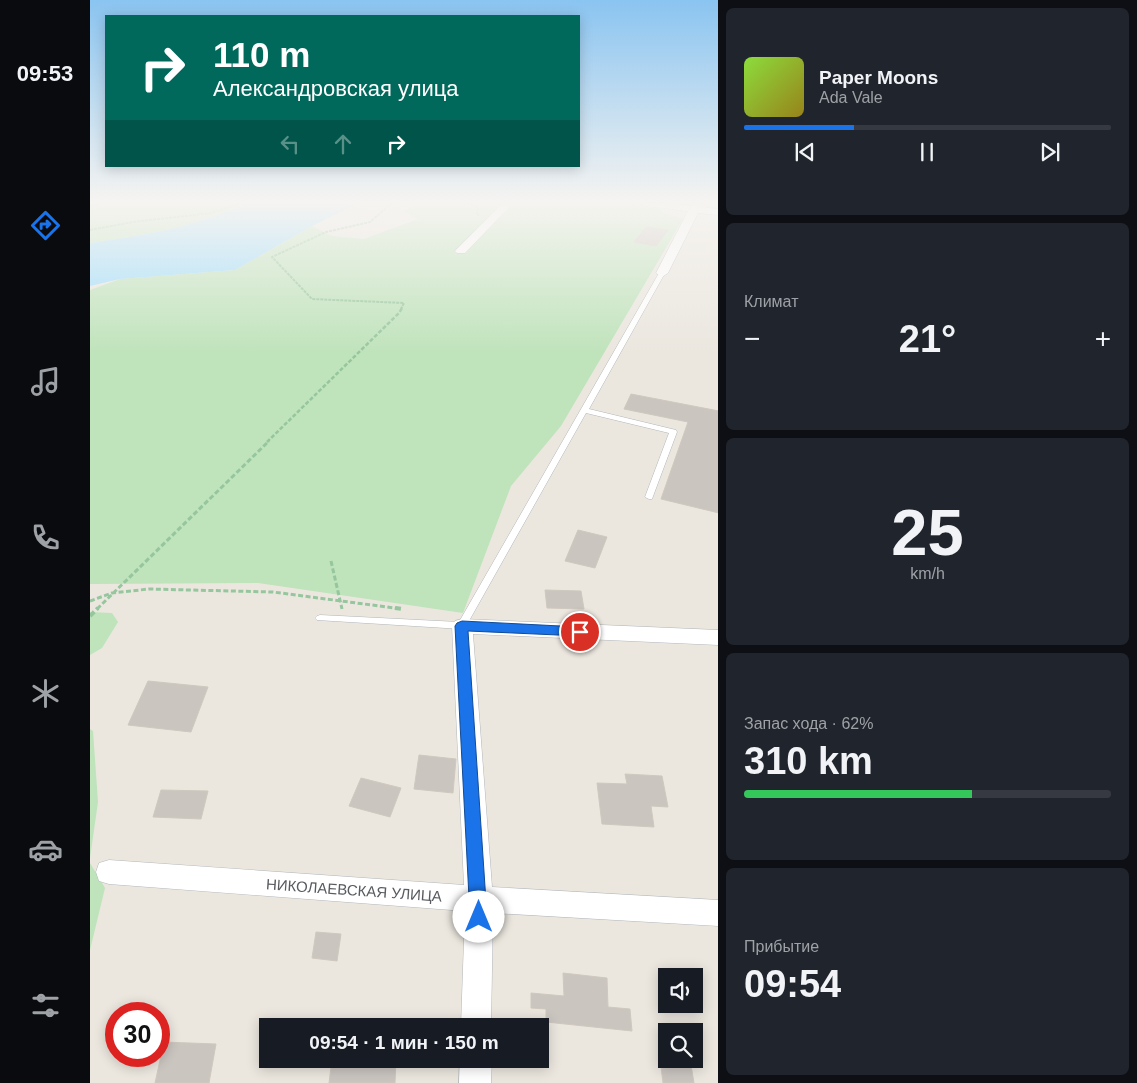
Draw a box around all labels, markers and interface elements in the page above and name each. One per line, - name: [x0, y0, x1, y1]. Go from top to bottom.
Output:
- icon: right: [130, 35, 195, 100]
- text: 110 m: [213, 35, 310, 74]
- text: 09:53: [17, 61, 73, 86]
- text: Paper Moons: [819, 67, 938, 88]
- text: Александровская улица: [213, 76, 459, 101]
- text: Ada Vale: [819, 89, 883, 106]
- icon: left: [276, 130, 304, 158]
- icon: ahead: [329, 130, 357, 158]
- icon: right: [382, 130, 410, 158]
- icon: previous: [791, 138, 819, 166]
- icon: pause: [913, 138, 941, 166]
- icon: next: [1036, 138, 1064, 166]
- icon: directions: [28, 208, 63, 243]
- text: Климат: [744, 293, 798, 310]
- text: 21°: [899, 318, 956, 360]
- text: −: [744, 323, 760, 354]
- text: +: [1095, 323, 1111, 354]
- icon: music: [28, 364, 63, 399]
- text: 25: [891, 496, 964, 569]
- icon: phone: [28, 520, 63, 555]
- text: km/h: [910, 565, 945, 582]
- pin: [559, 611, 601, 653]
- icon: arrive: [566, 618, 594, 646]
- icon: climate: [28, 676, 63, 711]
- text: Запас хода · 62%: [744, 715, 873, 732]
- text: 310 km: [744, 740, 873, 782]
- icon: car: [28, 832, 63, 867]
- street label: НИКОЛАЕВСКАЯ УЛИЦА: [265, 875, 443, 905]
- position arrow: [452, 890, 504, 942]
- text: Прибытие: [744, 938, 819, 955]
- text: 09:54: [744, 963, 841, 1005]
- map controls: [658, 968, 703, 1068]
- button: sound: [658, 968, 703, 1013]
- icon: filters: [28, 988, 63, 1023]
- speed limit sign: 30: [105, 1002, 170, 1067]
- button: search: [658, 1023, 703, 1068]
- text: 09:54 · 1 мин · 150 m: [309, 1032, 499, 1053]

